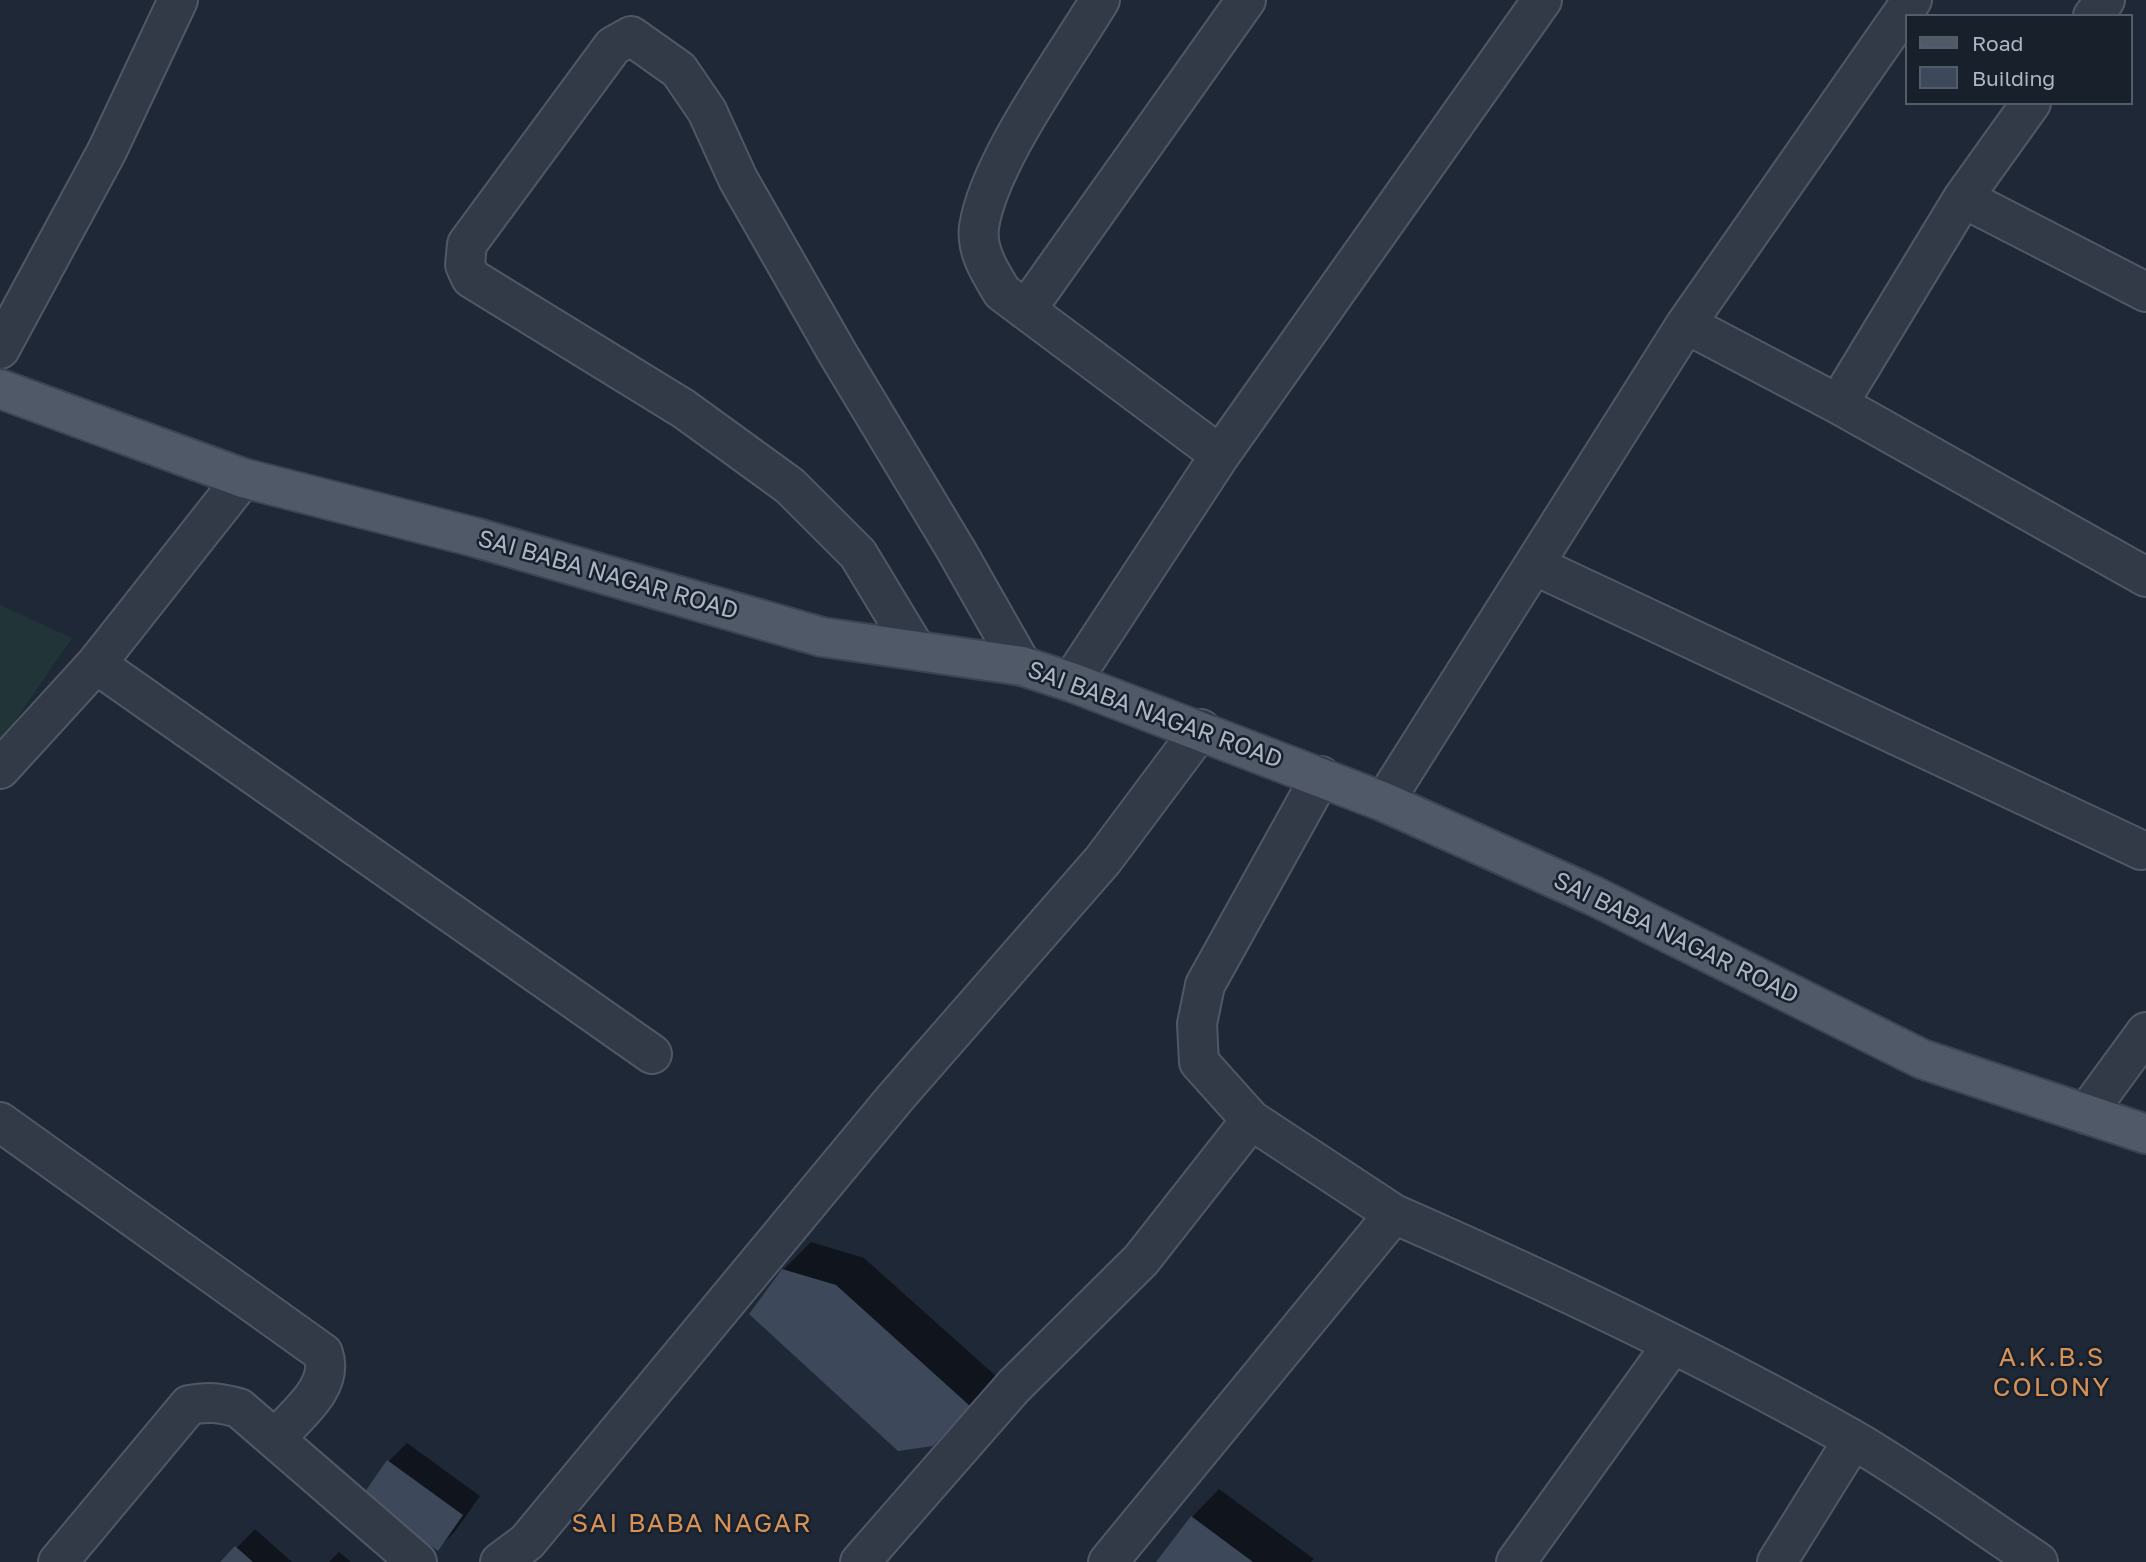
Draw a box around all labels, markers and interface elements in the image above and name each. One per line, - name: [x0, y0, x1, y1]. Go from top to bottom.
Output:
- legend: [1904, 14, 2132, 105]
- text: Road: [1972, 30, 2023, 56]
- text: Building: [1972, 65, 2055, 91]
- street label: SAI BABA NAGAR ROAD: [475, 524, 741, 626]
- street label: SAI BABA NAGAR ROAD: [1024, 655, 1286, 775]
- street label: SAI BABA NAGAR ROAD: [1549, 866, 1803, 1010]
- district label: A.K.B.S COLONY: [1994, 1342, 2110, 1404]
- district label: SAI BABA NAGAR: [573, 1508, 811, 1540]

